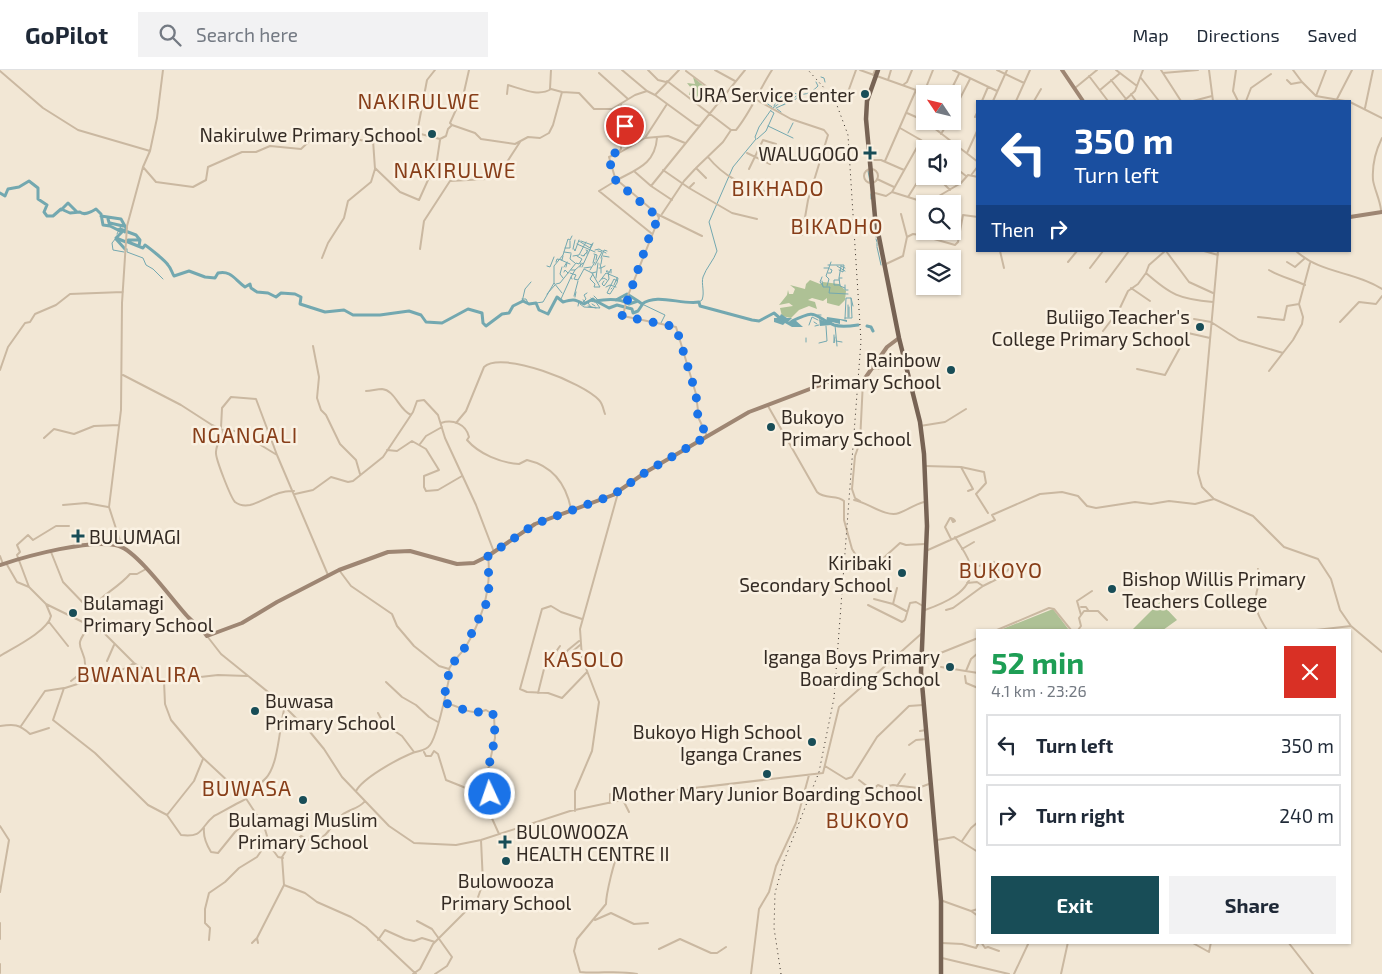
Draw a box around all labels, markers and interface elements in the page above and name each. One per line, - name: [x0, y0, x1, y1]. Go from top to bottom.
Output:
- search box: [138, 12, 488, 57]
- text: GoPilot: [25, 20, 108, 49]
- icon: search: [156, 21, 184, 49]
- text: Search here: [196, 23, 298, 46]
- text: Map: [1132, 24, 1169, 46]
- text: Directions: [1197, 24, 1280, 46]
- text: Saved: [1308, 24, 1357, 46]
- place label: URA Service Center: [691, 83, 855, 106]
- north arrow: [916, 85, 961, 130]
- map controls: [916, 85, 961, 295]
- district label: NAKIRULWE: [357, 88, 481, 113]
- marker: URA Service Center: [859, 88, 871, 100]
- pin: [604, 105, 646, 147]
- icon: arrive: [611, 112, 639, 140]
- text: 350 m: [1074, 119, 1174, 161]
- icon: left: [991, 120, 1056, 185]
- place label: Nakirulwe Primary School: [200, 123, 422, 146]
- marker: Nakirulwe Primary School: [426, 128, 438, 140]
- button: sound: [916, 140, 961, 185]
- place label: WALUGOGO: [758, 142, 859, 165]
- marker: WALUGOGO: [863, 146, 877, 160]
- district label: NAKIRULWE: [393, 157, 517, 182]
- text: Turn left: [1074, 161, 1159, 187]
- district label: BIKHADO: [732, 175, 825, 200]
- button: search: [916, 195, 961, 240]
- district label: BIKADHO: [791, 213, 884, 238]
- icon: right: [1044, 215, 1072, 243]
- text: Then: [991, 218, 1034, 241]
- button: layers: [916, 250, 961, 295]
- place label: Buliigo Teacher's College Primary School: [992, 305, 1190, 350]
- marker: Buliigo Teacher's College Primary School: [1194, 321, 1206, 333]
- place label: Rainbow Primary School: [811, 348, 941, 393]
- marker: Rainbow Primary School: [945, 364, 957, 376]
- place label: Bukoyo Primary School: [781, 405, 912, 450]
- marker: Bukoyo Primary School: [765, 421, 777, 433]
- district label: NGANGALI: [192, 422, 298, 447]
- place label: BULUMAGI: [89, 525, 181, 548]
- marker: BULUMAGI: [71, 529, 85, 543]
- place label: Kiribaki Secondary School: [739, 551, 892, 596]
- district label: BUKOYO: [959, 557, 1043, 582]
- marker: Kiribaki Secondary School: [896, 567, 908, 579]
- place label: Bishop Willis Primary Teachers College: [1122, 567, 1306, 612]
- marker: Bishop Willis Primary Teachers College: [1106, 583, 1118, 595]
- place label: Bulamagi Primary School: [83, 591, 214, 636]
- marker: Bulamagi Primary School: [67, 607, 79, 619]
- text: 52 min: [991, 644, 1084, 680]
- place label: Iganga Boys Primary Boarding School: [763, 645, 940, 690]
- district label: KASOLO: [543, 646, 625, 671]
- button: close: [1284, 646, 1336, 698]
- district label: BWANALIRA: [77, 661, 201, 686]
- marker: Iganga Boys Primary Boarding School: [944, 661, 956, 673]
- text: 4.1 km · 23:26: [991, 681, 1087, 700]
- place label: Buwasa Primary School: [265, 689, 396, 734]
- marker: Buwasa Primary School: [249, 705, 261, 717]
- place label: Bukoyo High School Iganga Cranes: [633, 720, 802, 765]
- icon: left: [993, 731, 1021, 759]
- text: Turn left: [1036, 734, 1113, 757]
- text: 350 m: [1281, 734, 1334, 757]
- marker: Bukoyo High School Iganga Cranes: [806, 736, 818, 748]
- position arrow: [463, 767, 515, 819]
- marker: Mother Mary Junior Boarding School: [761, 768, 773, 780]
- district label: BUWASA: [202, 775, 292, 800]
- place label: Mother Mary Junior Boarding School: [612, 782, 923, 805]
- marker: Bulamagi Muslim Primary School: [297, 794, 309, 806]
- icon: right: [993, 801, 1021, 829]
- text: Turn right: [1036, 804, 1124, 827]
- text: 240 m: [1279, 804, 1334, 827]
- district label: BUKOYO: [826, 807, 910, 832]
- place label: Bulamagi Muslim Primary School: [228, 808, 378, 853]
- place label: BULOWOOZA HEALTH CENTRE II: [516, 820, 669, 865]
- marker: BULOWOOZA HEALTH CENTRE II: [498, 835, 512, 849]
- marker: Bulowooza Primary School: [500, 855, 512, 867]
- place label: Bulowooza Primary School: [441, 869, 572, 914]
- button: Exit: [991, 876, 1159, 934]
- button: Share: [1169, 876, 1336, 934]

